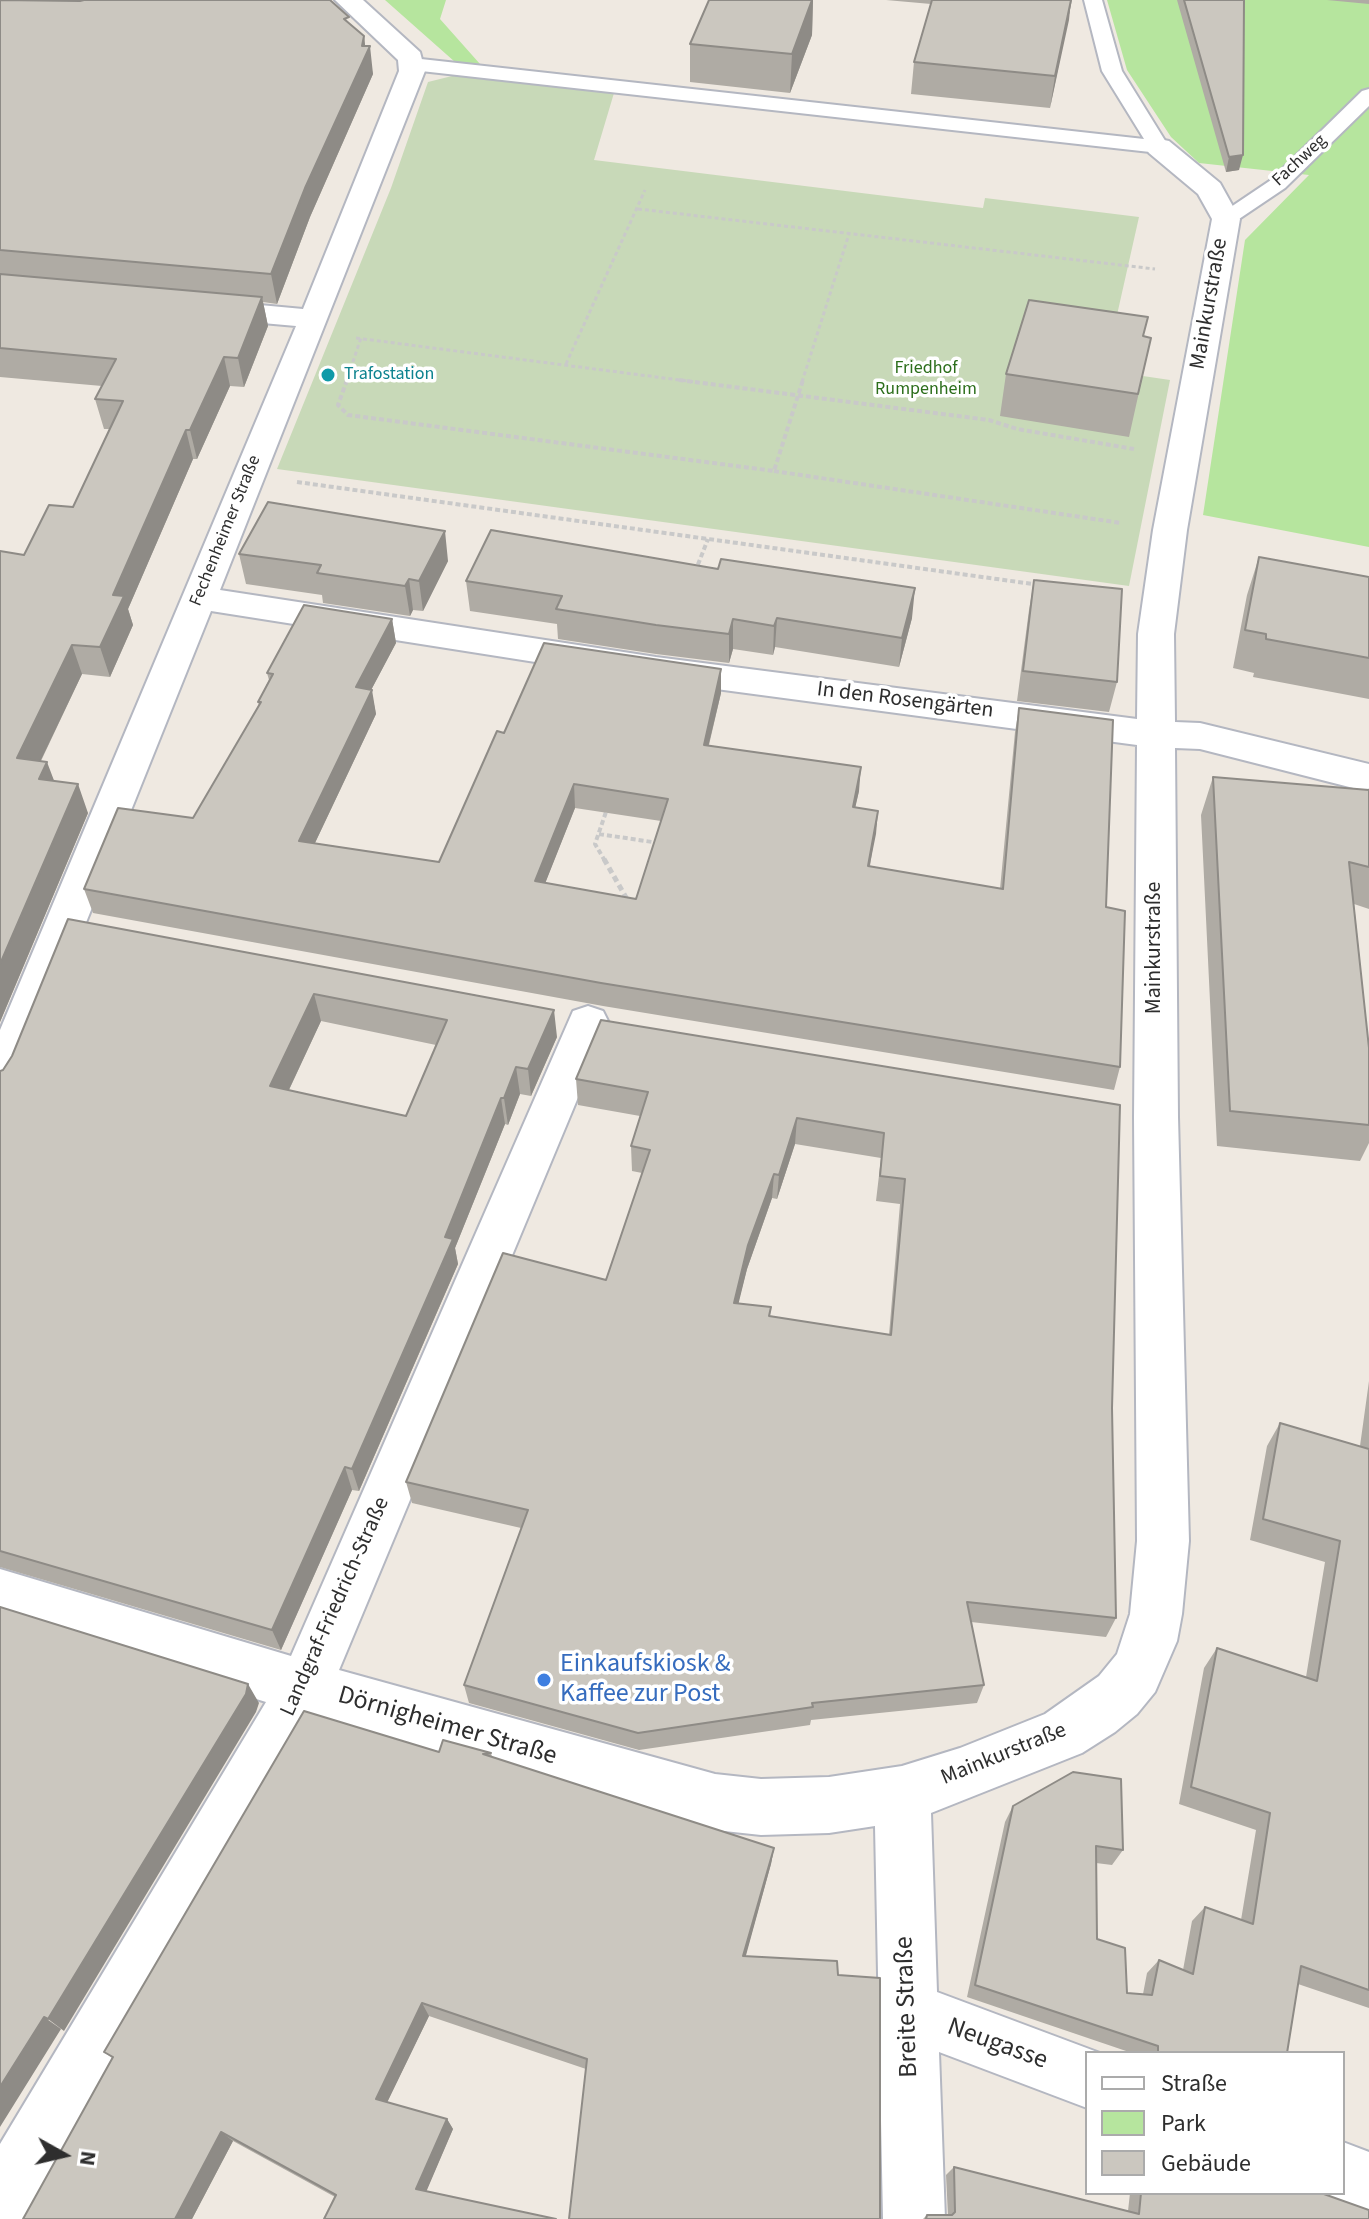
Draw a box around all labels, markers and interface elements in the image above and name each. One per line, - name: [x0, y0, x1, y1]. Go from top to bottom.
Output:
- street label: Fachweg: [1268, 131, 1332, 191]
- street label: Mainkurstraße: [1185, 236, 1235, 372]
- park label: Friedhof Rumpenheim: [875, 358, 977, 400]
- place label: Trafostation: [344, 364, 434, 386]
- marker: Trafostation: [319, 366, 337, 384]
- street label: Fechenheimer Straße: [186, 452, 266, 610]
- street label: In den Rosengärten: [815, 677, 995, 725]
- street label: Mainkurstraße: [1142, 882, 1168, 1014]
- street label: Landgraf-Friedrich-Straße: [276, 1493, 396, 1721]
- place label: Einkaufskiosk & Kaffee zur Post: [560, 1649, 731, 1710]
- marker: Einkaufskiosk & Kaffee zur Post: [535, 1671, 553, 1689]
- street label: Dörnigheimer Straße: [334, 1681, 560, 1773]
- street label: Mainkurstraße: [938, 1718, 1070, 1792]
- street label: Breite Straße: [890, 1936, 926, 2078]
- street label: Neugasse: [943, 2012, 1051, 2078]
- legend: [1085, 2051, 1345, 2195]
- text: Straße: [1161, 2066, 1227, 2101]
- text: Park: [1161, 2106, 1206, 2141]
- north arrow: [24, 2115, 104, 2195]
- text: Gebäude: [1161, 2146, 1251, 2181]
- text: N: [71, 2149, 105, 2168]

